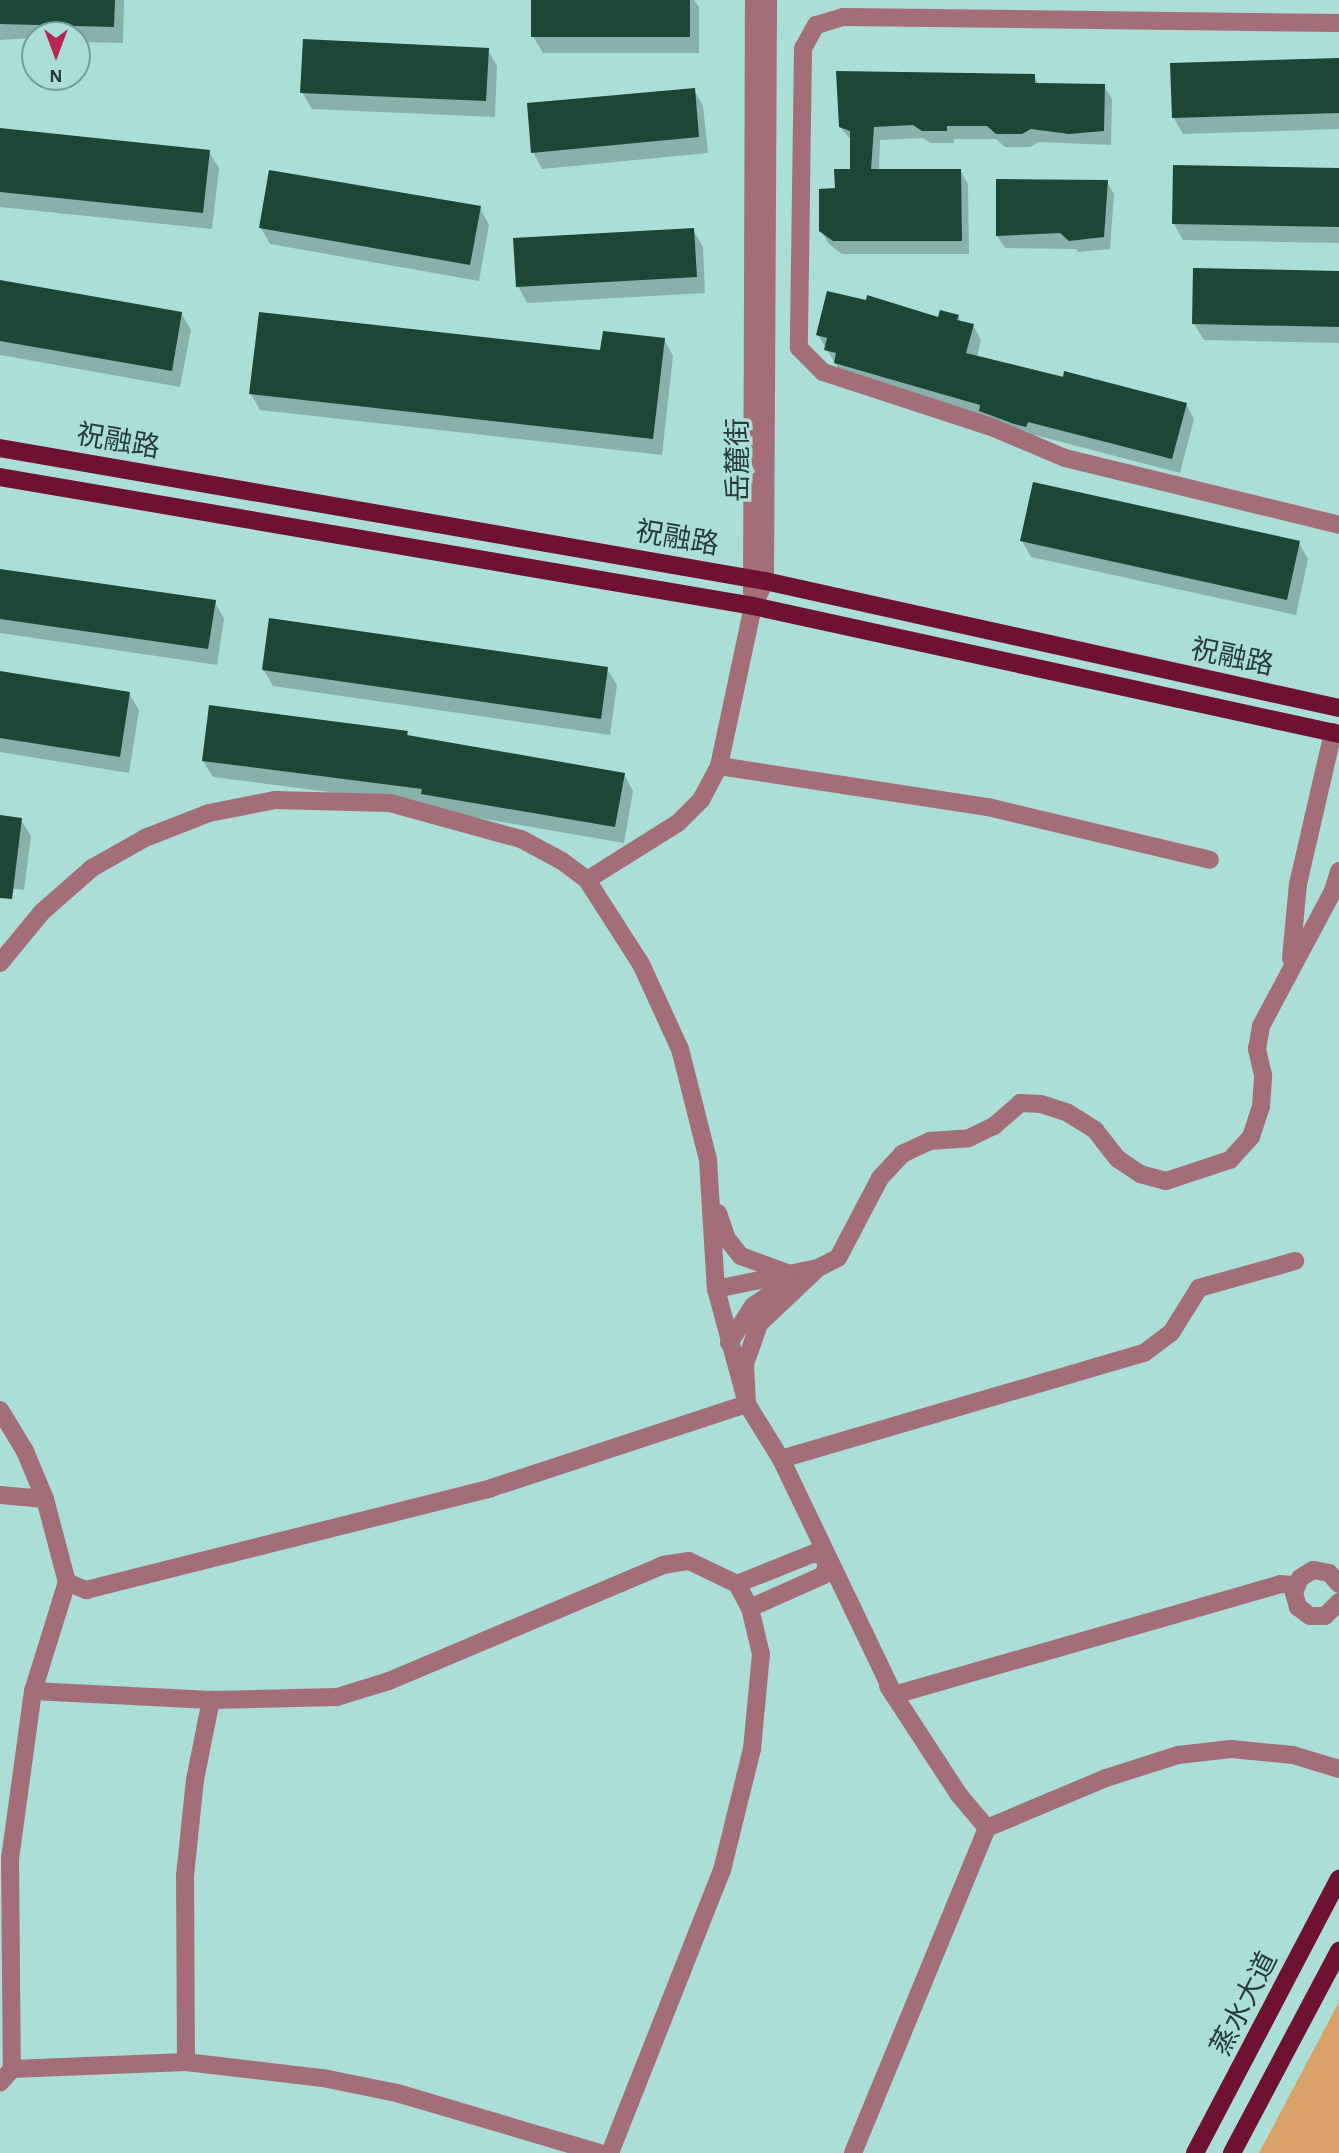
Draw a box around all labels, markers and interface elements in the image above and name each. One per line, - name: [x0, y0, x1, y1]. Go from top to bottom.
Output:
- north arrow: [21, 21, 91, 91]
- text: N: [49, 66, 63, 85]
- street label: 祝融路: [74, 418, 162, 466]
- street label: 岳麓街: [722, 418, 756, 502]
- street label: 祝融路: [633, 515, 721, 563]
- street label: 祝融路: [1187, 633, 1277, 683]
- street label: 蒸水大道: [1205, 1946, 1285, 2062]

